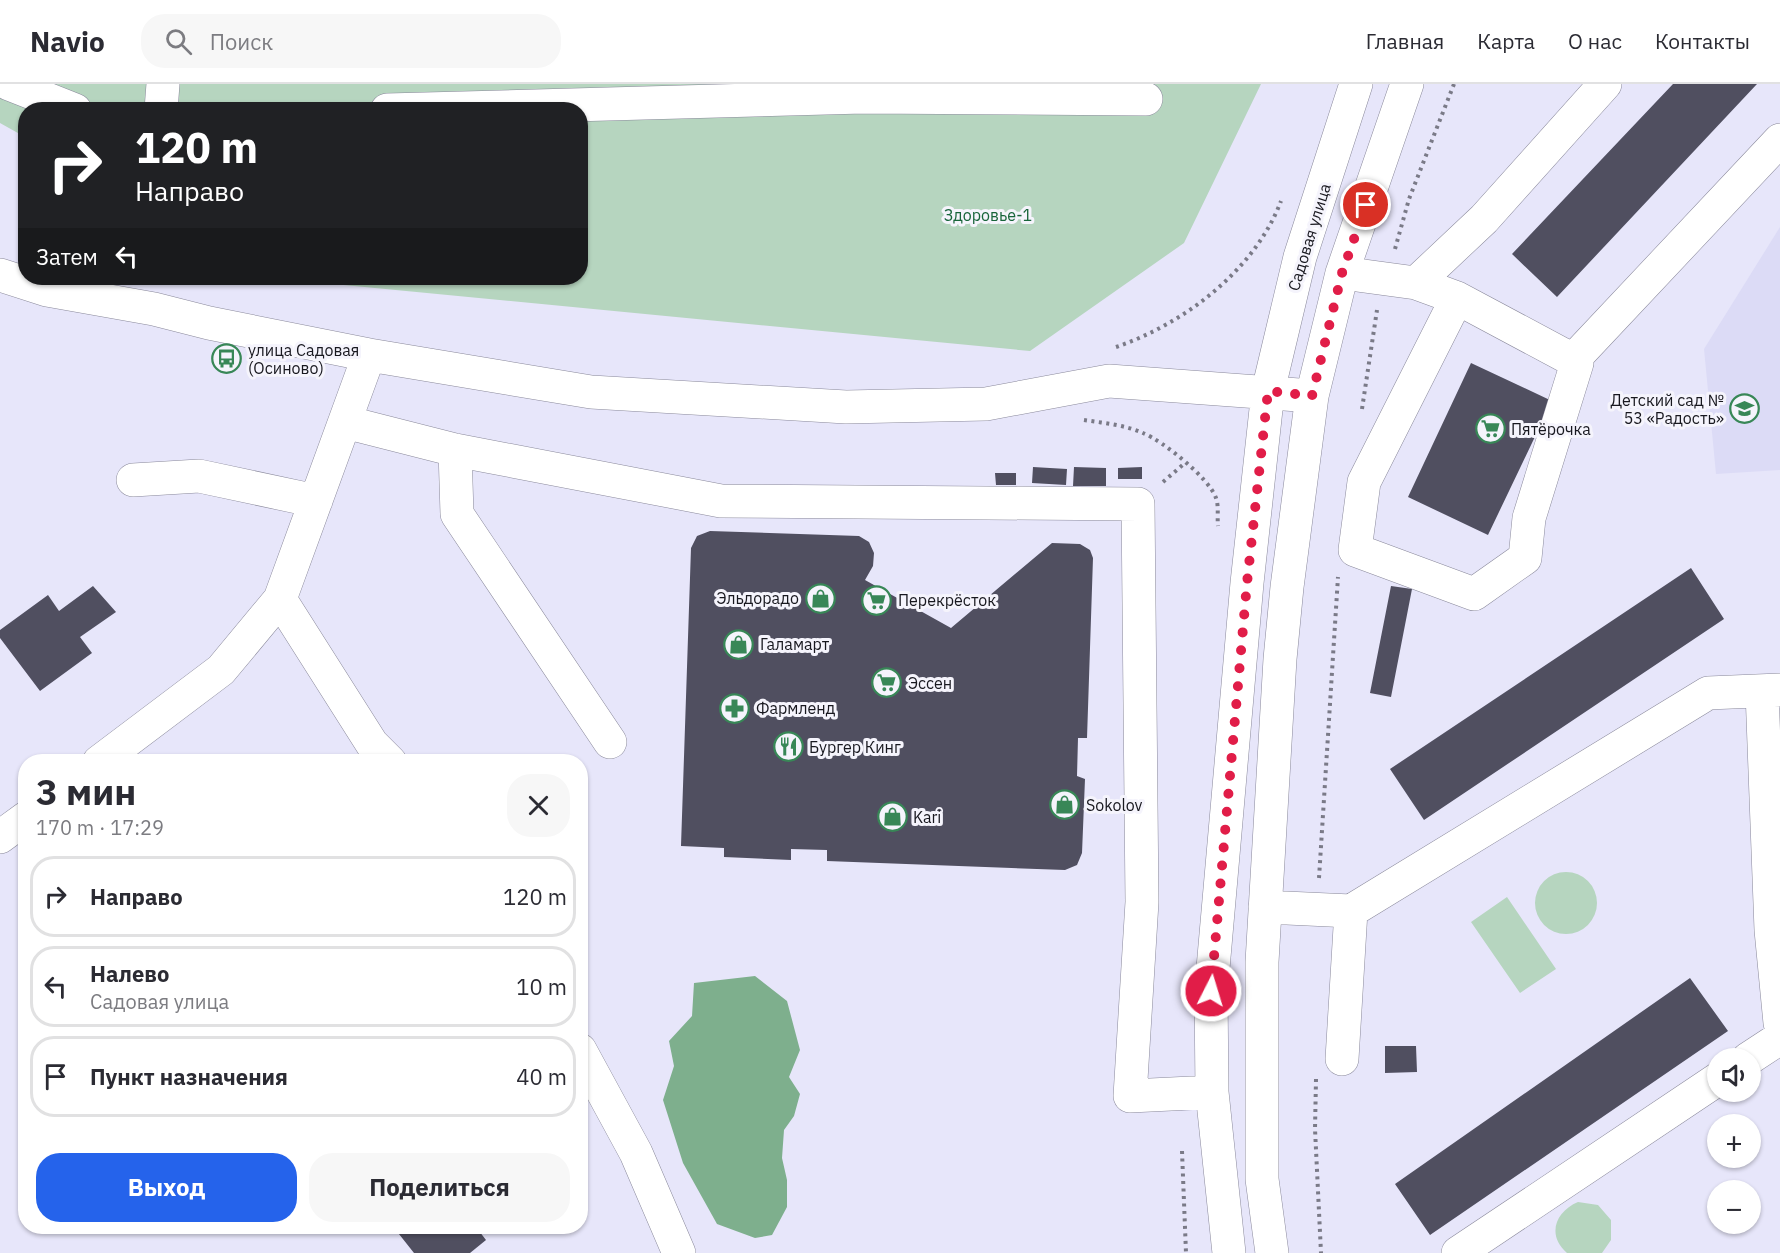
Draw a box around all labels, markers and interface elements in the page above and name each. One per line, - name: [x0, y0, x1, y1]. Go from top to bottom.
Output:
- search box: [141, 14, 561, 68]
- text: Navio: [30, 23, 105, 60]
- icon: search: [162, 25, 195, 58]
- text: Поиск: [210, 27, 273, 56]
- text: Главная: [1366, 27, 1444, 55]
- text: Карта: [1477, 27, 1535, 55]
- text: О нас: [1568, 27, 1622, 55]
- text: Контакты: [1655, 27, 1750, 55]
- text: 120 m: [135, 120, 258, 175]
- icon: right: [36, 126, 114, 204]
- text: Направо: [135, 173, 244, 208]
- pin: [1340, 179, 1391, 230]
- street label: Садовая улица: [1283, 180, 1335, 293]
- icon: arrive: [1349, 188, 1382, 221]
- park label: Здоровье-1: [944, 205, 1032, 225]
- icon: left: [110, 240, 143, 273]
- text: Затем: [36, 242, 98, 271]
- place label: улица Садовая (Осиново): [248, 340, 359, 378]
- bus stop icon: улица Садовая (Осиново): [211, 343, 243, 375]
- place label: Детский сад № 53 «Радость»: [1610, 390, 1724, 428]
- school or university icon: Детский сад № 53 «Радость»: [1729, 393, 1761, 425]
- supermarket icon: Пятёрочка: [1474, 413, 1506, 445]
- place label: Пятёрочка: [1511, 419, 1591, 439]
- shop icon: Эльдорадо: [804, 582, 836, 614]
- supermarket icon: Перекрёсток: [861, 584, 893, 616]
- place label: Эльдорадо: [716, 588, 799, 608]
- place label: Перекрёсток: [898, 590, 996, 610]
- shop icon: Галамарт: [723, 628, 755, 660]
- place label: Галамарт: [760, 634, 830, 654]
- supermarket icon: Эссен: [871, 667, 903, 699]
- place label: Эссен: [908, 673, 952, 693]
- pharmacy icon: Фармленд: [719, 692, 751, 724]
- place label: Фармленд: [756, 698, 836, 718]
- restaurant icon: Бургер Кинг: [772, 731, 804, 763]
- place label: Бургер Кинг: [809, 737, 901, 757]
- text: 3 мин: [36, 768, 136, 815]
- button: close: [507, 774, 570, 837]
- shop icon: Sokolov: [1049, 789, 1081, 821]
- place label: Sokolov: [1086, 795, 1143, 815]
- shop icon: Kari: [876, 801, 908, 833]
- place label: Kari: [913, 807, 941, 827]
- text: 170 m · 17:29: [36, 814, 164, 841]
- icon: right: [39, 880, 72, 913]
- text: Направо: [90, 882, 183, 911]
- text: 120 m: [503, 882, 567, 911]
- text: Налево: [90, 959, 169, 988]
- position arrow: [1179, 959, 1243, 1023]
- icon: left: [39, 970, 72, 1003]
- text: 10 m: [516, 972, 567, 1001]
- text: Садовая улица: [90, 988, 229, 1015]
- map controls: [1707, 1048, 1761, 1234]
- button: sound: [1707, 1048, 1761, 1102]
- icon: arrive: [39, 1060, 72, 1093]
- text: Пункт назначения: [90, 1062, 288, 1091]
- text: 40 m: [516, 1062, 567, 1091]
- button: +: [1707, 1114, 1761, 1168]
- button: Выход: [36, 1153, 297, 1222]
- button: Поделиться: [309, 1153, 570, 1222]
- button: −: [1707, 1180, 1761, 1234]

